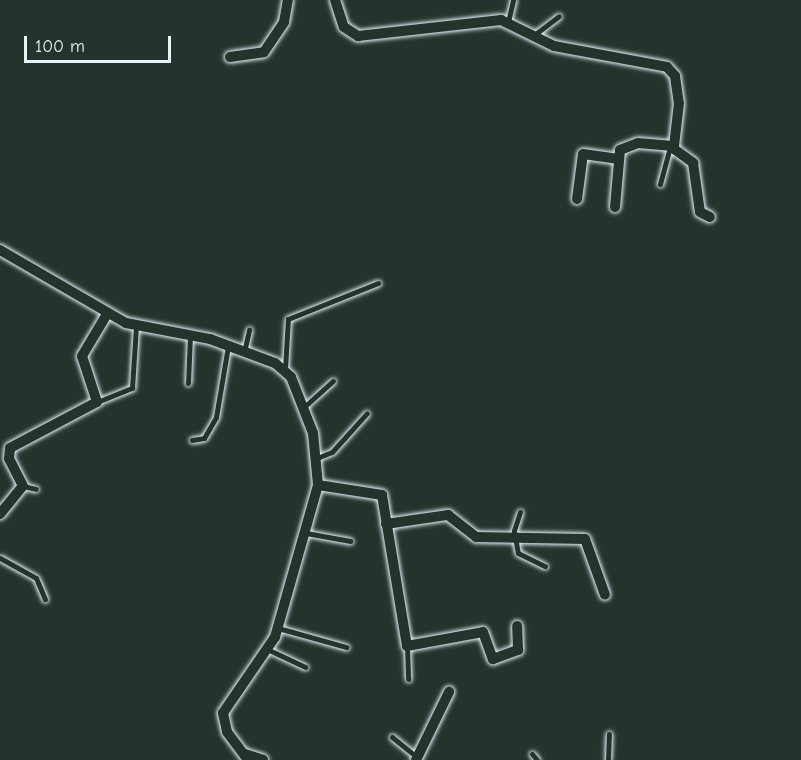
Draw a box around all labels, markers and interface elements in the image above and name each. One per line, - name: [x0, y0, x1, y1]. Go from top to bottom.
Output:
- scale bar: [27, 24, 174, 62]
- text: 100 m: [35, 36, 85, 57]

